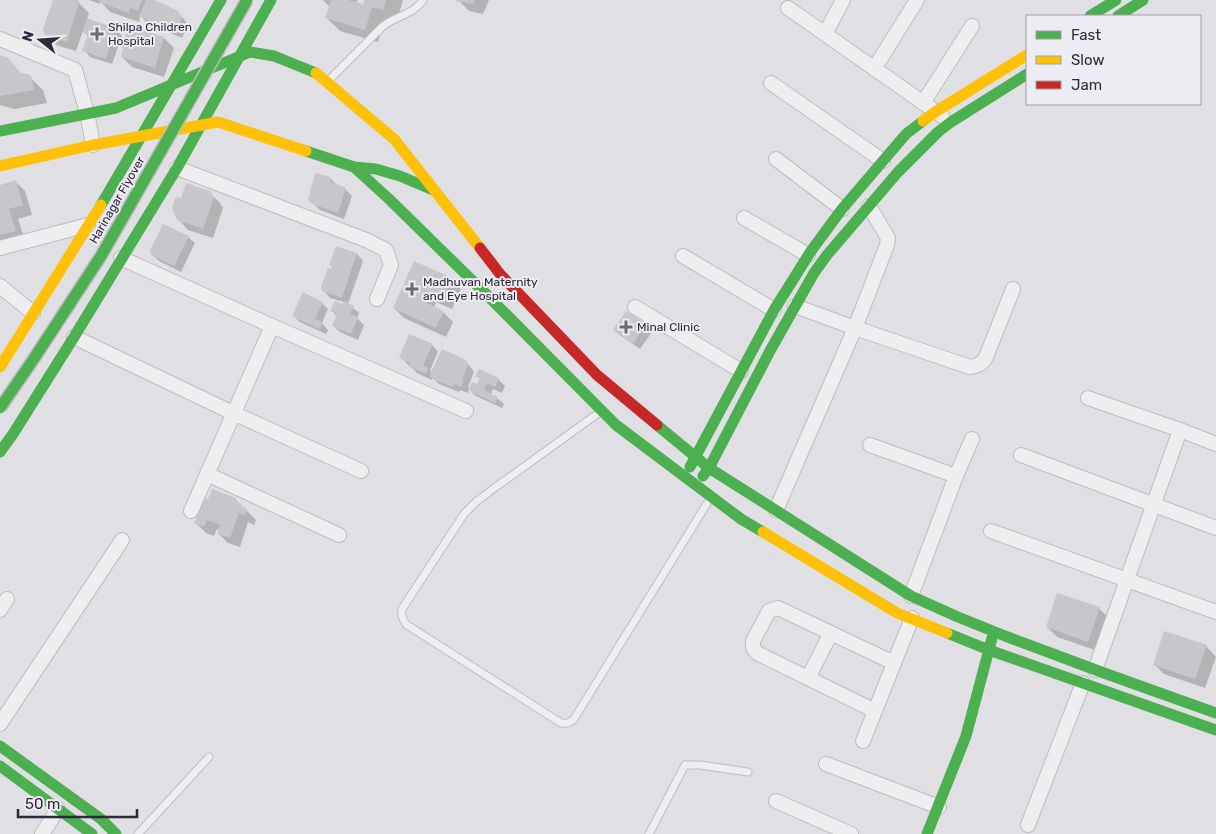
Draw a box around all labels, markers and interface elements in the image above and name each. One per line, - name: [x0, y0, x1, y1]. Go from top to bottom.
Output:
- north arrow: [15, 15, 65, 65]
- legend: [1026, 15, 1201, 105]
- place label: Shilpa Children Hospital: [108, 20, 192, 48]
- text: Fast: [1071, 26, 1101, 44]
- marker: Shilpa Children Hospital: [90, 27, 104, 41]
- text: N: [18, 29, 38, 44]
- text: Slow: [1071, 51, 1104, 69]
- text: Jam: [1071, 76, 1102, 94]
- street label: Harinagar Flyover: [86, 154, 148, 246]
- place label: Madhuvan Maternity and Eye Hospital: [423, 275, 538, 303]
- marker: Madhuvan Maternity and Eye Hospital: [405, 282, 419, 296]
- marker: Minal Clinic: [619, 320, 633, 334]
- place label: Minal Clinic: [637, 320, 700, 334]
- scale bar: [18, 786, 136, 818]
- text: 50 m: [25, 795, 60, 813]

